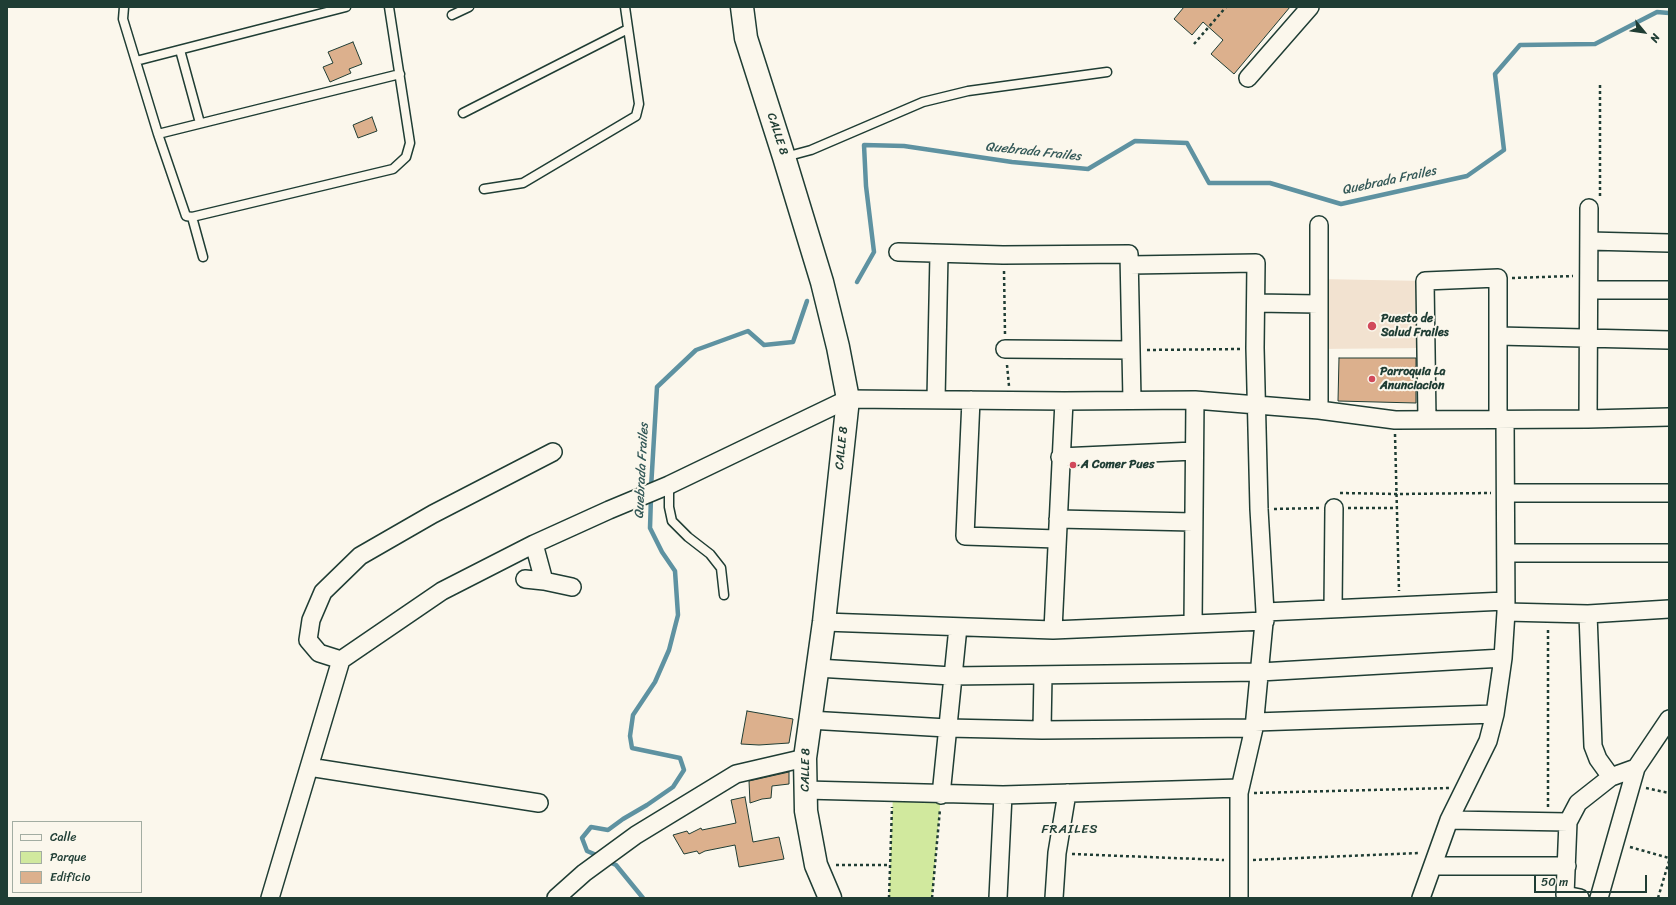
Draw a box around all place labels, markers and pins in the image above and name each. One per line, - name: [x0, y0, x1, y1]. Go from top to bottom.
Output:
- place label: Puesto de Salud Frailes: [1381, 312, 1449, 340]
- marker: Puesto de Salud Frailes: [1366, 320, 1378, 332]
- place label: Parroquia La Anunciacion: [1380, 365, 1446, 393]
- marker: Parroquia La Anunciacion: [1367, 374, 1377, 384]
- place label: A Comer Pues: [1081, 458, 1154, 472]
- marker: A Comer Pues: [1068, 460, 1078, 470]

